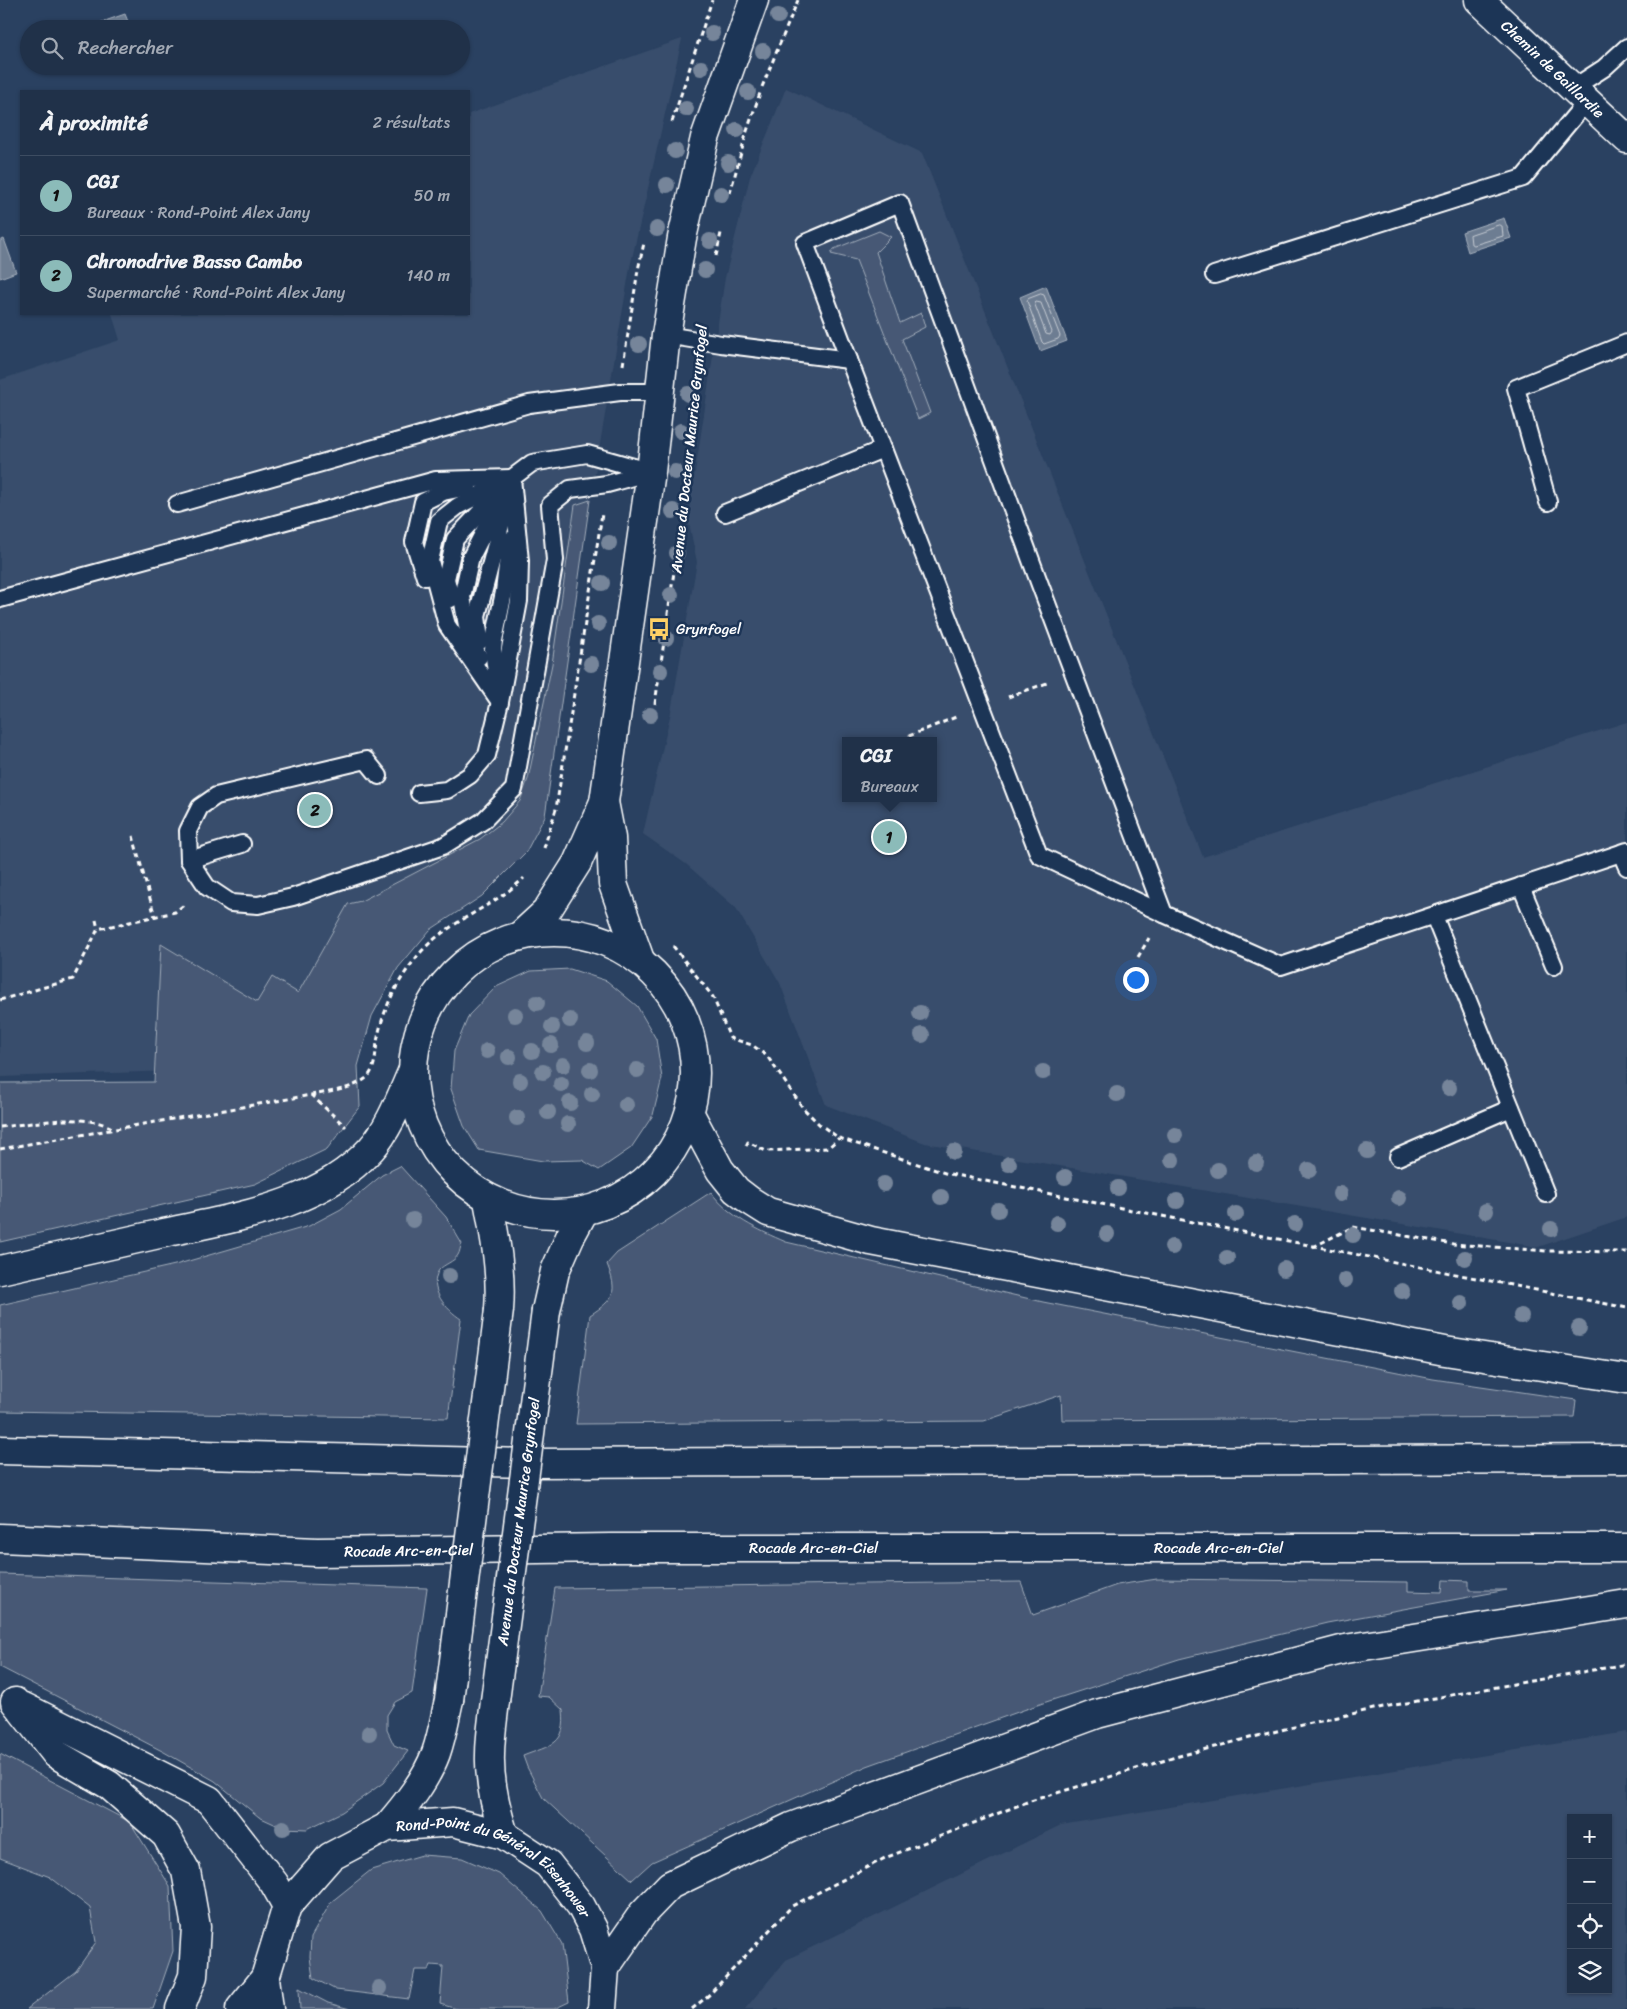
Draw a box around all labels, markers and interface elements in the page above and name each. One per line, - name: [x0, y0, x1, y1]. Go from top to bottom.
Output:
- street label: Chemin de Gaillardie: [1495, 14, 1611, 125]
- search box: [20, 20, 470, 75]
- text: Rechercher: [78, 31, 173, 64]
- icon: search: [38, 34, 66, 62]
- text: À proximité: [40, 104, 148, 142]
- text: 2 résultats: [373, 108, 450, 137]
- text: CGI: [87, 165, 118, 198]
- text: 1: [53, 181, 59, 210]
- text: 50 m: [414, 181, 450, 210]
- text: Bureaux · Rond-Point Alex Jany: [87, 198, 310, 227]
- text: Chronodrive Basso Cambo: [87, 245, 302, 278]
- text: 2: [51, 261, 61, 290]
- text: 140 m: [407, 261, 450, 290]
- text: Supermarché · Rond-Point Alex Jany: [87, 278, 345, 307]
- street label: Avenue du Docteur Maurice Grynfogel: [663, 323, 715, 576]
- bus stop icon: Grynfogel: [646, 616, 672, 642]
- place label: Grynfogel: [676, 616, 742, 642]
- popup: [842, 737, 937, 802]
- text: CGI: [860, 739, 892, 772]
- text: Bureaux: [860, 772, 919, 801]
- pin: 2: [299, 791, 331, 829]
- pin: 1: [873, 818, 905, 856]
- your location: [1123, 967, 1149, 993]
- street label: Avenue du Docteur Maurice Grynfogel: [489, 1395, 548, 1648]
- street label: Rocade Arc-en-Ciel: [749, 1535, 879, 1561]
- street label: Rocade Arc-en-Ciel: [1154, 1535, 1284, 1561]
- street label: Rocade Arc-en-Ciel: [344, 1537, 474, 1565]
- street label: Rond-Point du Général Eisenhower: [395, 1809, 598, 1923]
- map controls: [1567, 1814, 1612, 1994]
- button: +: [1567, 1814, 1612, 1859]
- button: −: [1567, 1859, 1612, 1904]
- button: locate: [1567, 1904, 1612, 1949]
- button: layers: [1567, 1949, 1612, 1994]

